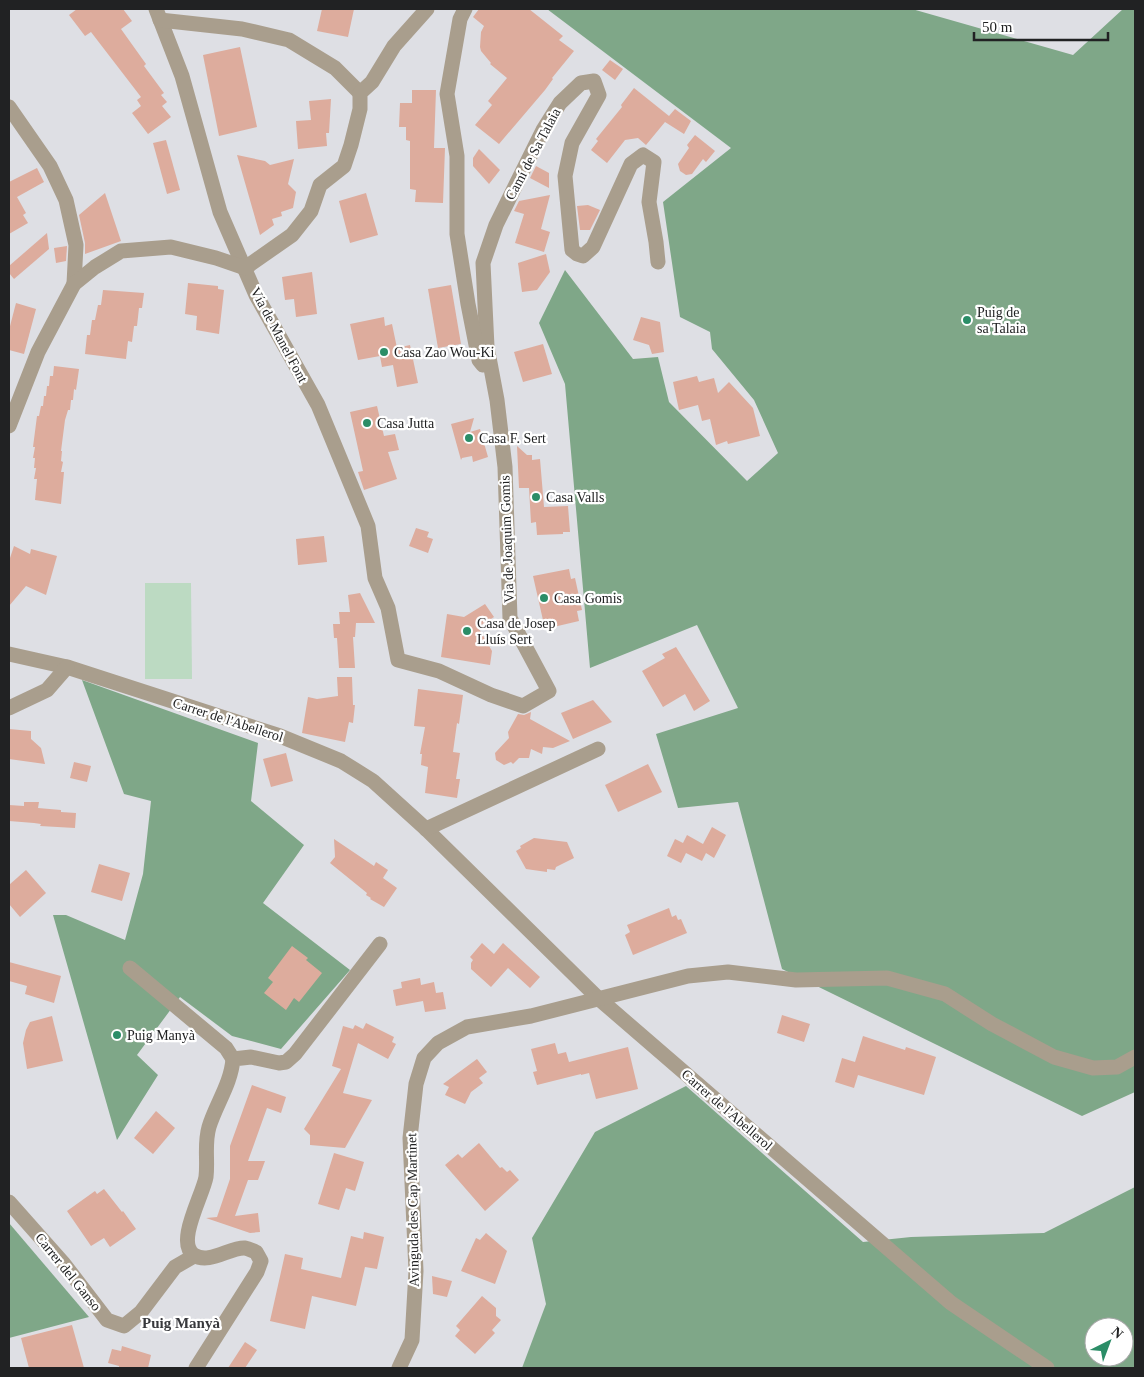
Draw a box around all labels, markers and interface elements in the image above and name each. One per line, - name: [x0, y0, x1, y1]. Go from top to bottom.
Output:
- scale bar: [974, 10, 1108, 42]
- text: 50 m: [982, 19, 1013, 35]
- street label: Camí de Sa Talaia: [502, 105, 564, 202]
- street label: Vía de Manel Font: [248, 285, 310, 385]
- place label: Puig de sa Talaia: [977, 305, 1027, 336]
- marker: Puig de sa Talaia: [961, 314, 973, 326]
- place label: Casa Zao Wou-Ki: [394, 345, 495, 360]
- marker: Casa Zao Wou-Ki: [378, 346, 390, 358]
- place label: Casa Jutta: [377, 416, 435, 431]
- marker: Casa Jutta: [361, 417, 373, 429]
- place label: Casa F. Sert: [479, 431, 546, 446]
- marker: Casa F. Sert: [463, 432, 475, 444]
- street label: Via de Joaquim Gomis: [497, 475, 517, 603]
- place label: Casa Valls: [546, 490, 604, 505]
- marker: Casa Valls: [530, 491, 542, 503]
- place label: Casa Gomis: [554, 591, 622, 606]
- marker: Casa Gomis: [538, 592, 550, 604]
- place label: Casa de Josep Lluís Sert: [477, 616, 556, 647]
- marker: Casa de Josep Lluís Sert: [461, 625, 473, 637]
- street label: Carrer de l'Abellerol: [171, 695, 285, 745]
- place label: Puig Manyà: [127, 1028, 196, 1043]
- marker: Puig Manyà: [111, 1029, 123, 1041]
- street label: Carrer de l'Abellerol: [679, 1067, 775, 1154]
- street label: Avinguda des Cap Martinet: [404, 1133, 422, 1287]
- street label: Carrer del Ganso: [32, 1230, 104, 1314]
- district label: Puig Manyà: [142, 1315, 220, 1331]
- north arrow: [1084, 1317, 1134, 1367]
- text: N: [1109, 1324, 1126, 1342]

